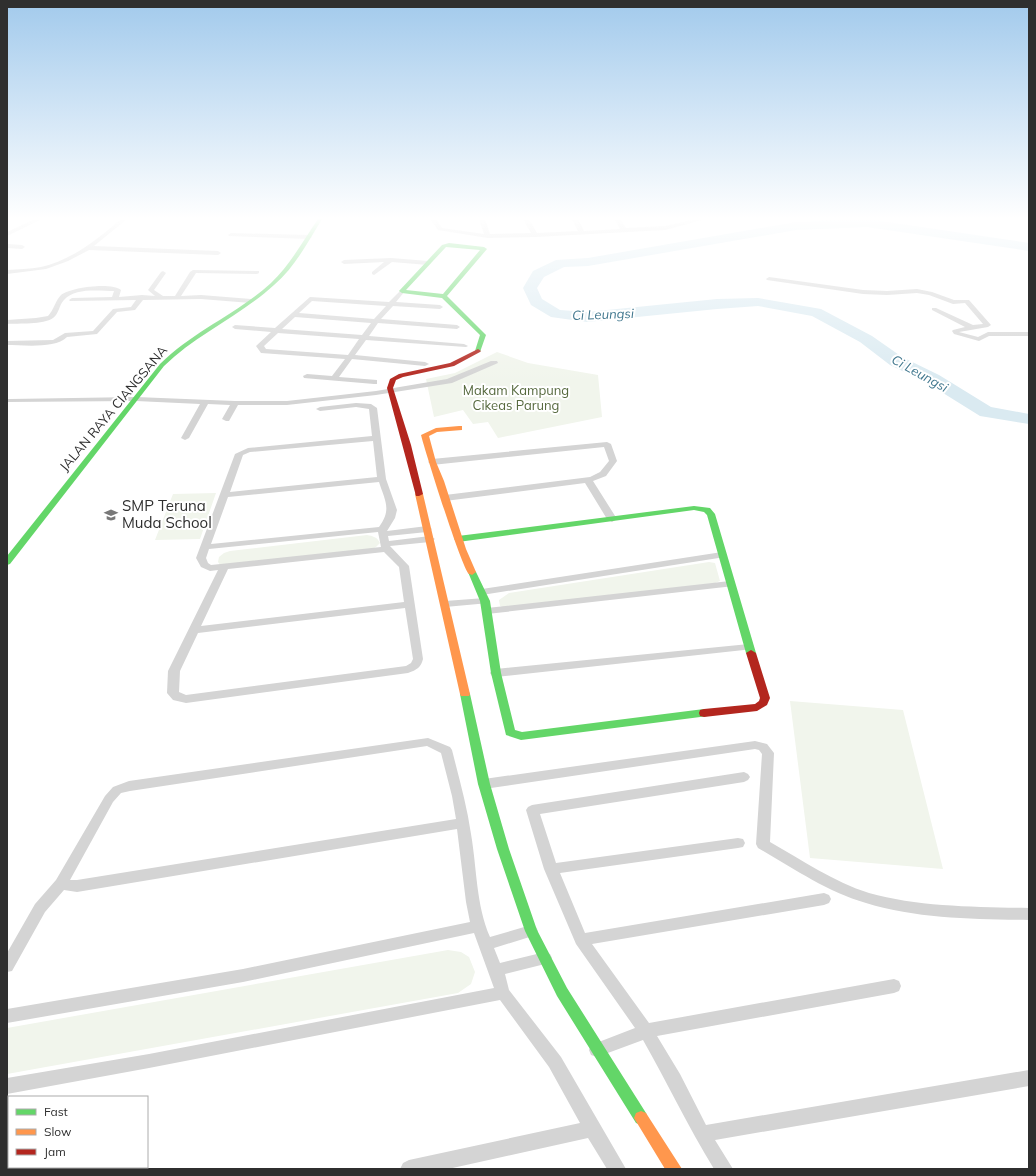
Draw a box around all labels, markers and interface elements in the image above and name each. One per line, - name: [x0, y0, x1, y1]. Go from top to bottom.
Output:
- water label: Ci Leungsi: [572, 305, 635, 323]
- street label: JALAN RAYA CIANGSANA: [56, 342, 170, 474]
- water label: Ci Leungsi: [889, 351, 952, 395]
- park label: Makam Kampung Cikeas Parung: [463, 382, 569, 413]
- place label: SMP Teruna Muda School: [122, 496, 212, 532]
- school or university icon: SMP Teruna Muda School: [103, 507, 119, 523]
- legend: [8, 1096, 148, 1168]
- text: Fast: [44, 1104, 68, 1119]
- text: Slow: [44, 1124, 72, 1139]
- text: Jam: [44, 1144, 66, 1159]

